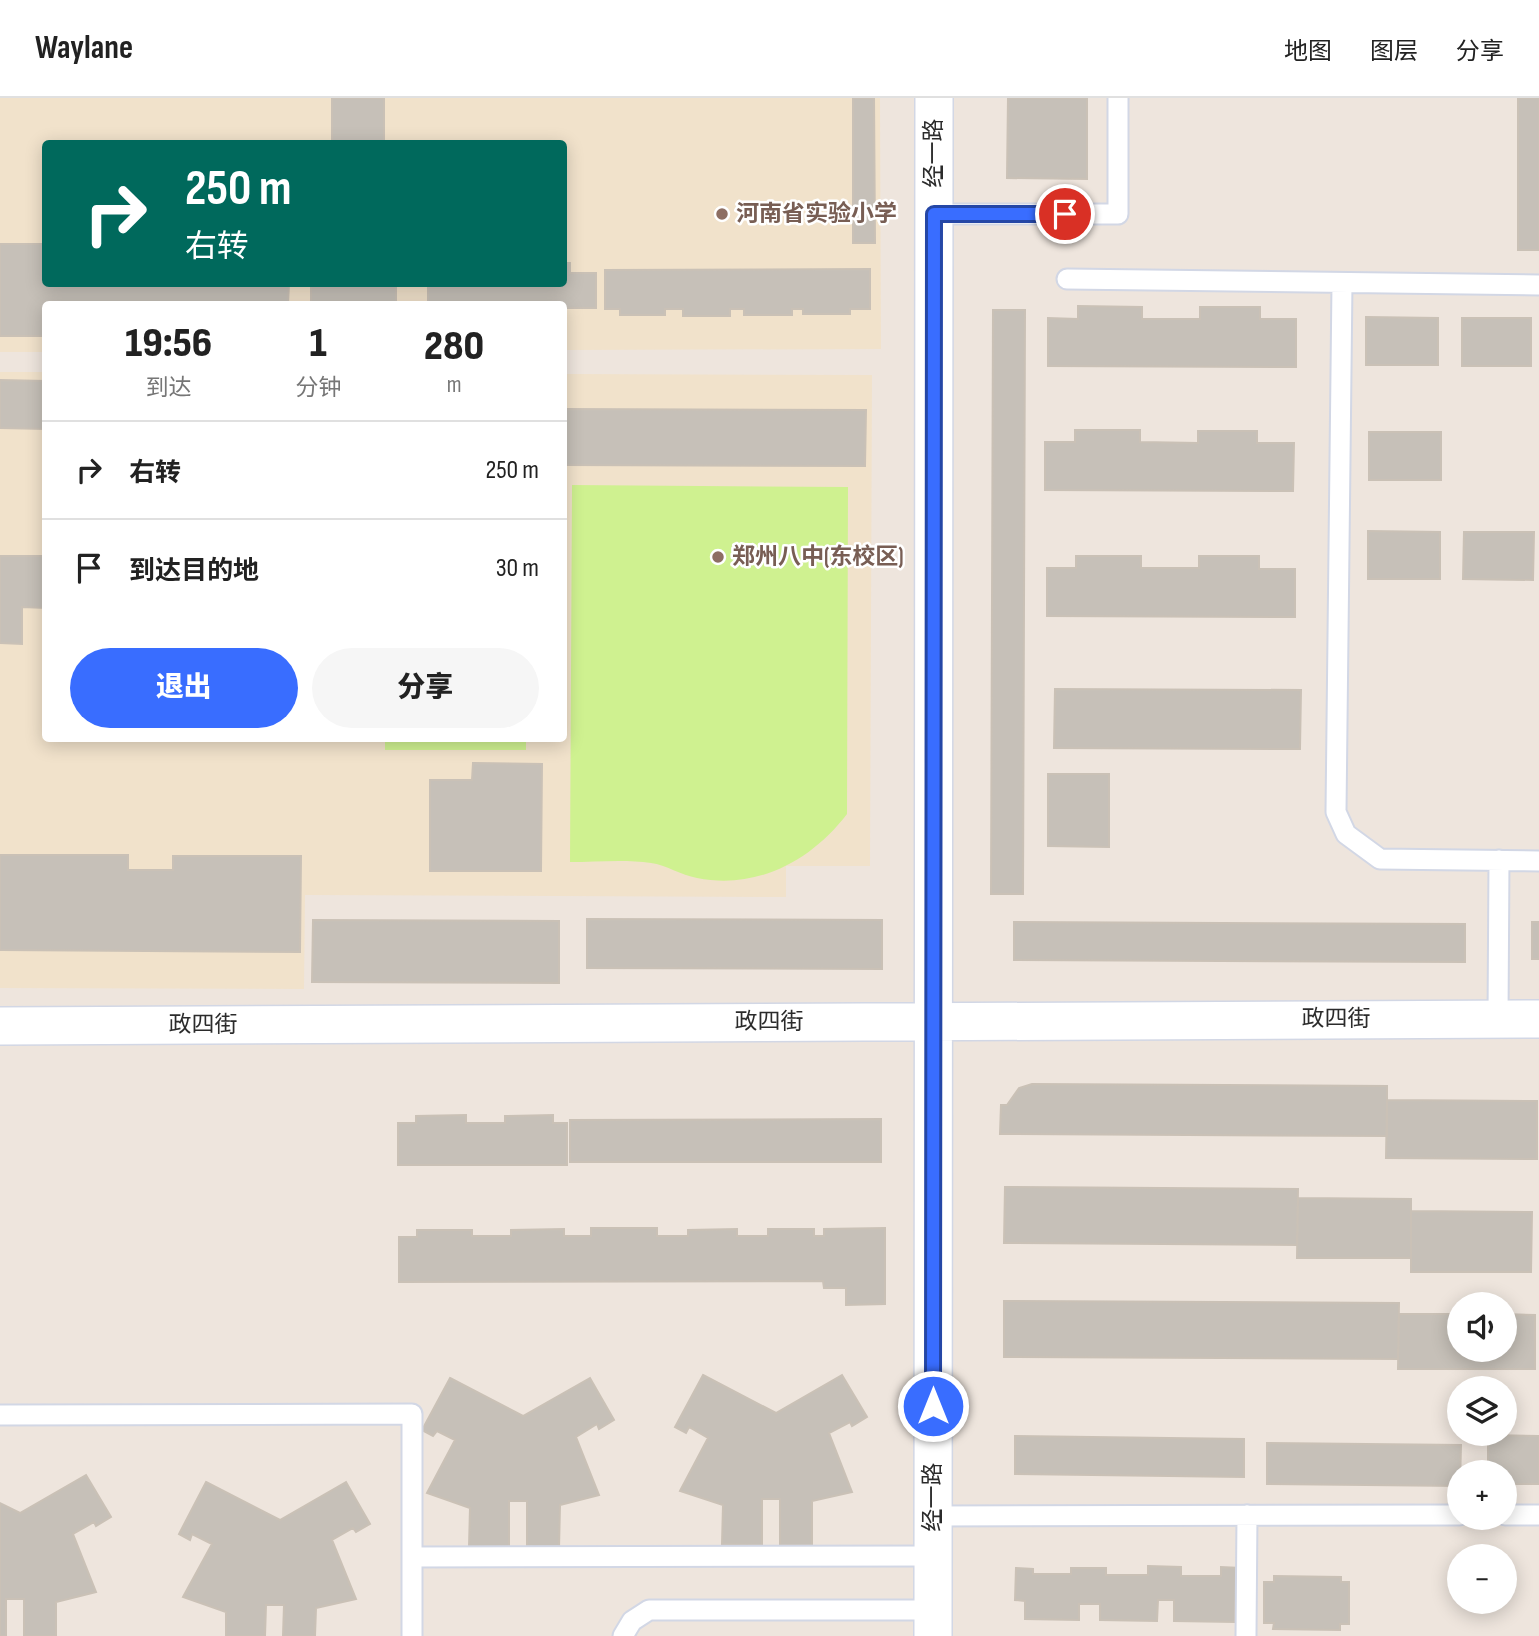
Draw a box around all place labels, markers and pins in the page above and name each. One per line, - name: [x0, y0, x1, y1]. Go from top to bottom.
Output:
- pin: [1035, 184, 1095, 244]
- place label: 河南省实验小学: [736, 200, 897, 228]
- marker: 河南省实验小学: [714, 206, 730, 222]
- place label: 郑州八中(东校区): [732, 543, 904, 571]
- marker: 郑州八中(东校区): [710, 549, 726, 565]

